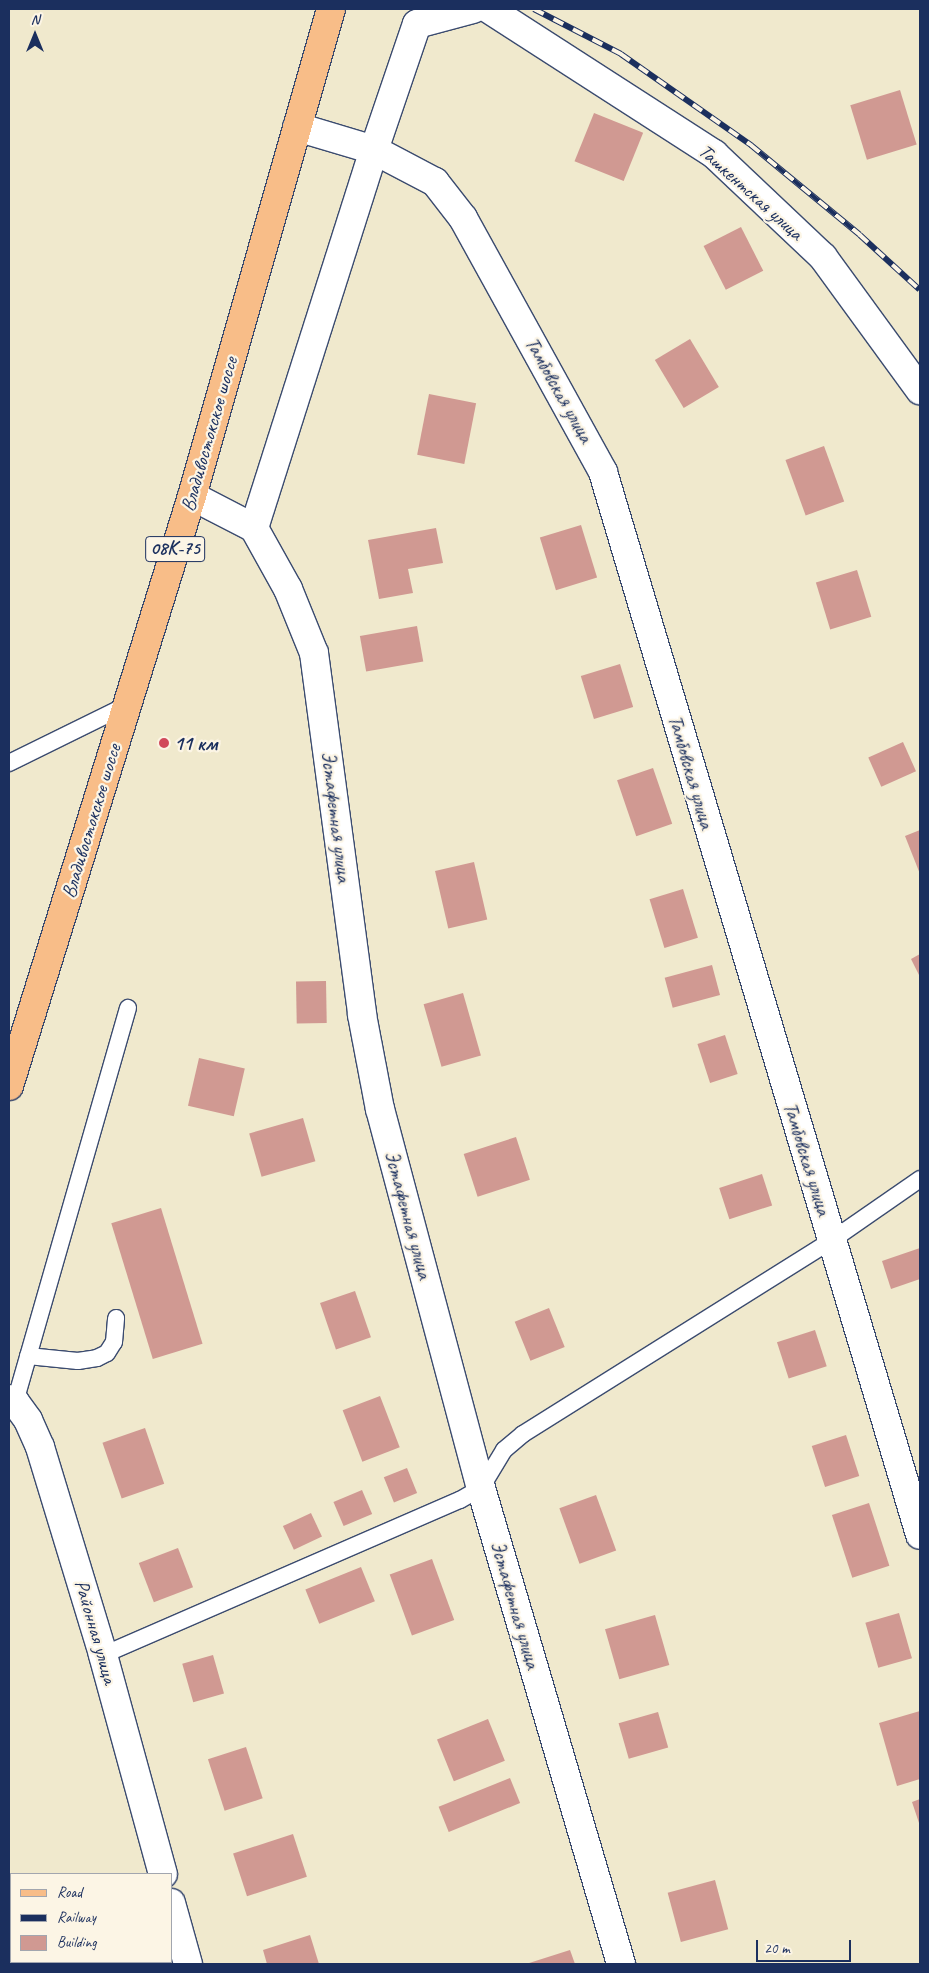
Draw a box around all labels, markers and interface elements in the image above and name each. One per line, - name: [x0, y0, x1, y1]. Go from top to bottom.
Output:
- north arrow: [10, 10, 60, 60]
- text: N: [31, 11, 39, 28]
- street label: Ташкентская улица: [693, 139, 809, 245]
- street label: Тамбовская улица: [520, 332, 598, 448]
- street label: Владивостокское шоссе: [175, 353, 243, 515]
- road number: 08К-75: [145, 532, 205, 566]
- street label: Тамбовская улица: [663, 712, 719, 832]
- place label: 11 км: [174, 731, 217, 755]
- marker: 11 км: [158, 737, 170, 749]
- street label: Владивостокское шоссе: [56, 741, 126, 901]
- street label: Эстафетная улица: [316, 750, 356, 884]
- street label: Тамбовская улица: [778, 1099, 836, 1219]
- street label: Эстафетная улица: [379, 1148, 437, 1282]
- street label: Эстафетная улица: [485, 1538, 545, 1672]
- street label: Районная улица: [70, 1577, 122, 1687]
- legend: [10, 1873, 172, 1963]
- text: Road: [57, 1883, 82, 1902]
- text: Railway: [57, 1908, 96, 1927]
- scale bar: [759, 1930, 854, 1962]
- text: Building: [57, 1933, 96, 1952]
- text: 20 m: [764, 1939, 790, 1958]

